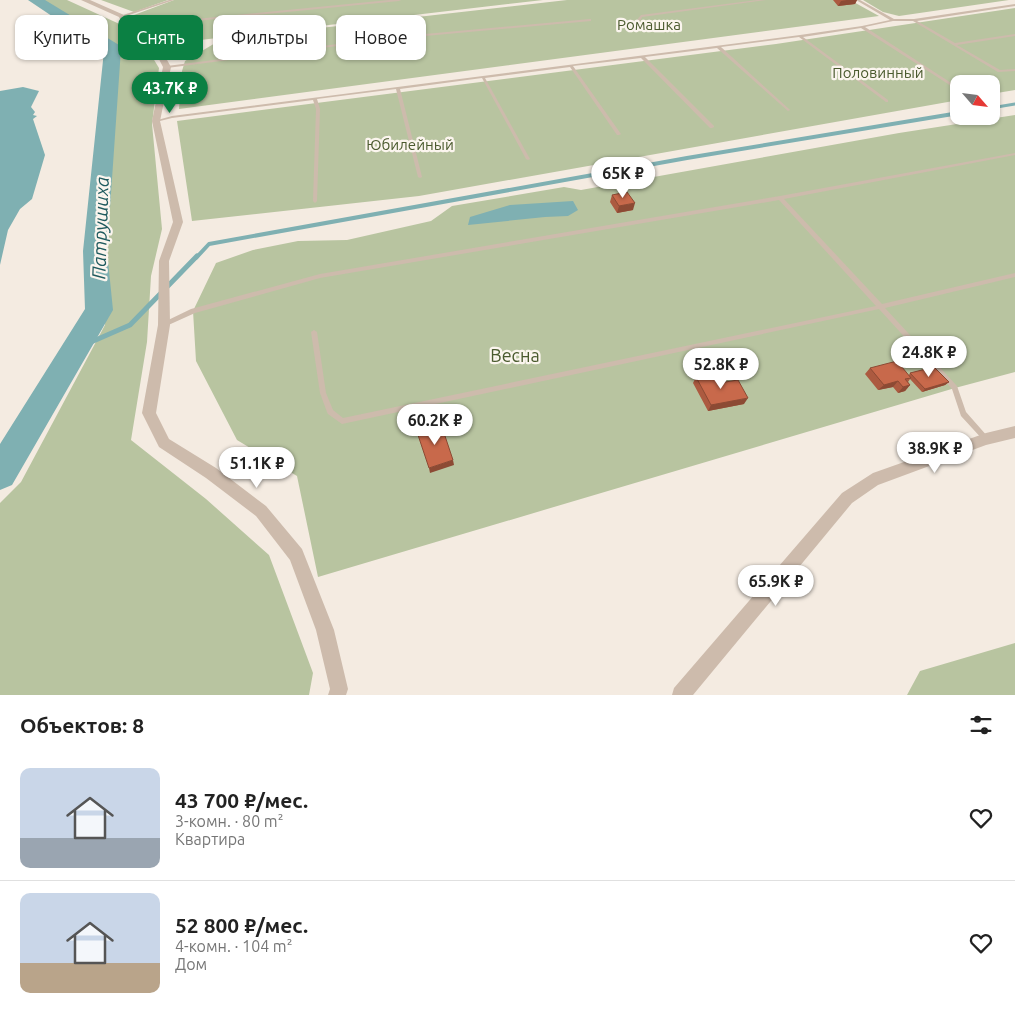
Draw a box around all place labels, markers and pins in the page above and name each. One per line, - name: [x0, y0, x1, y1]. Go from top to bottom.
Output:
- pin: 43.7K ₽: [124, 72, 216, 114]
- pin: 65K ₽: [588, 156, 658, 199]
- pin: 24.8K ₽: [883, 336, 975, 378]
- pin: 52.8K ₽: [675, 348, 767, 390]
- pin: 60.2K ₽: [389, 404, 481, 446]
- pin: 38.9K ₽: [889, 432, 981, 474]
- pin: 51.1K ₽: [211, 446, 303, 489]
- pin: 65.9K ₽: [730, 564, 822, 607]

